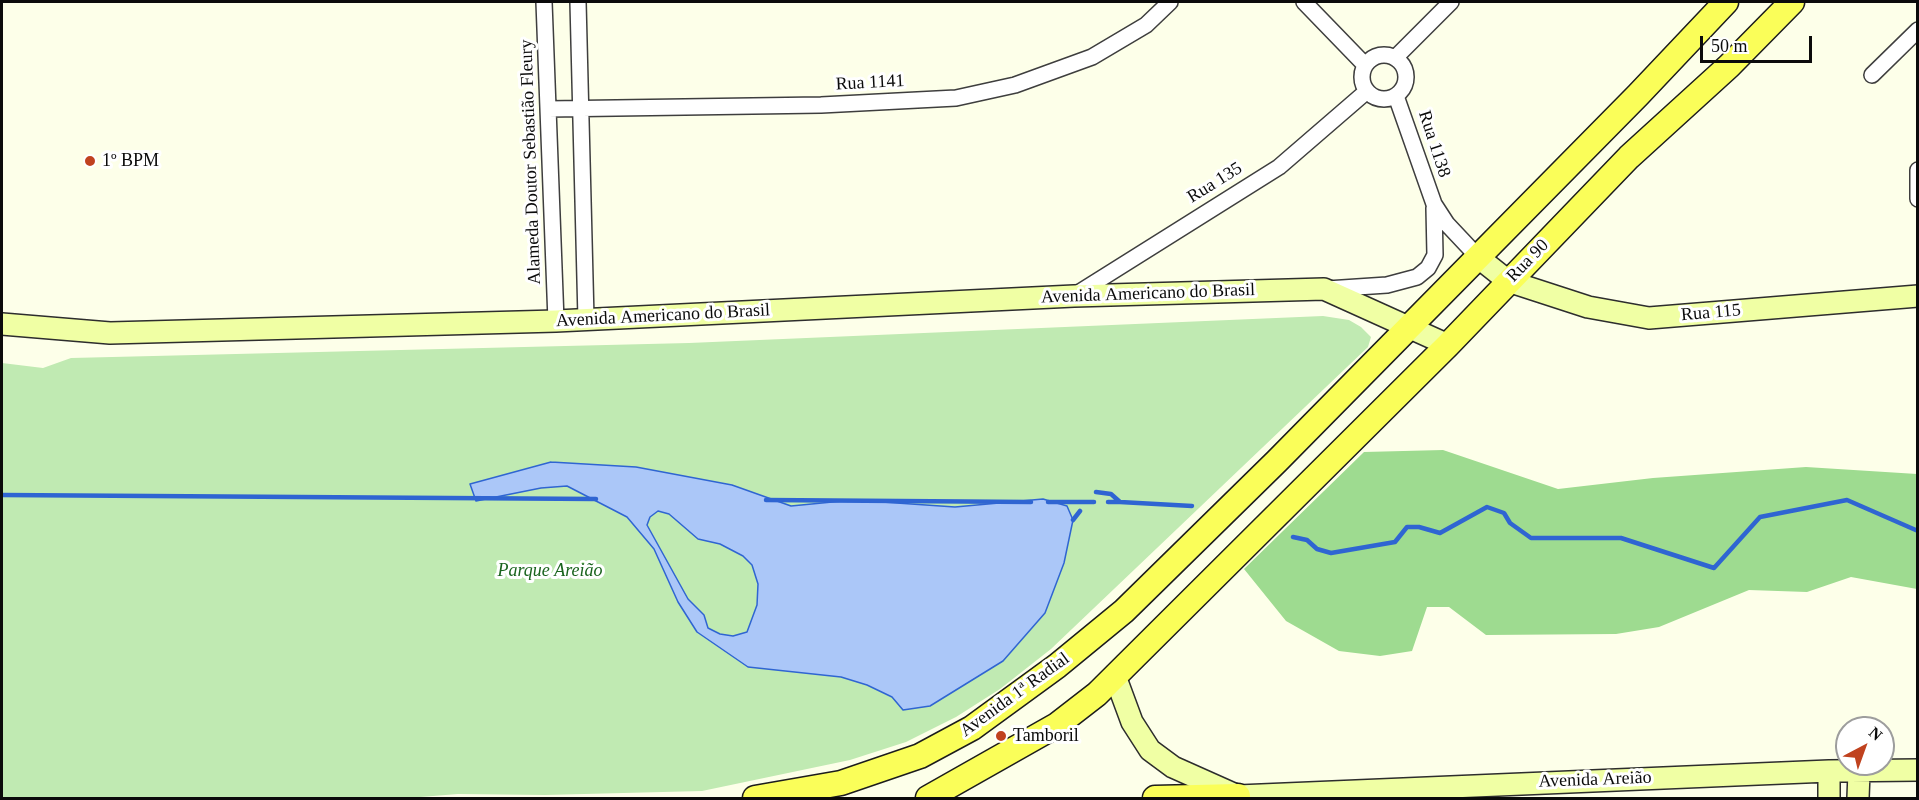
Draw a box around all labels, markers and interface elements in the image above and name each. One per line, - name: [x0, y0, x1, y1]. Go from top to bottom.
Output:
- scale bar: [1703, 24, 1816, 62]
- text: 50 m: [1711, 36, 1748, 56]
- street label: Alameda Doutor Sebastião Fleury: [516, 39, 546, 285]
- street label: Rua 1141: [835, 70, 905, 96]
- street label: Rua 1138: [1413, 108, 1455, 180]
- place label: 1º BPM: [102, 150, 159, 172]
- marker: 1º BPM: [83, 154, 97, 168]
- street label: Rua 135: [1184, 158, 1246, 208]
- street label: Rua 90: [1502, 235, 1554, 287]
- street label: Avenida Americano do Brasil: [1041, 279, 1255, 309]
- street label: Avenida Americano do Brasil: [556, 300, 770, 332]
- street label: Rua 115: [1680, 300, 1742, 326]
- park label: Parque Areião: [497, 560, 603, 582]
- street label: Avenida 1ª Radial: [956, 648, 1074, 742]
- north arrow: [1835, 716, 1895, 776]
- text: N: [1866, 723, 1886, 744]
- place label: Tamboril: [1013, 725, 1079, 747]
- marker: Tamboril: [994, 729, 1008, 743]
- street label: Avenida Areião: [1538, 767, 1652, 793]

